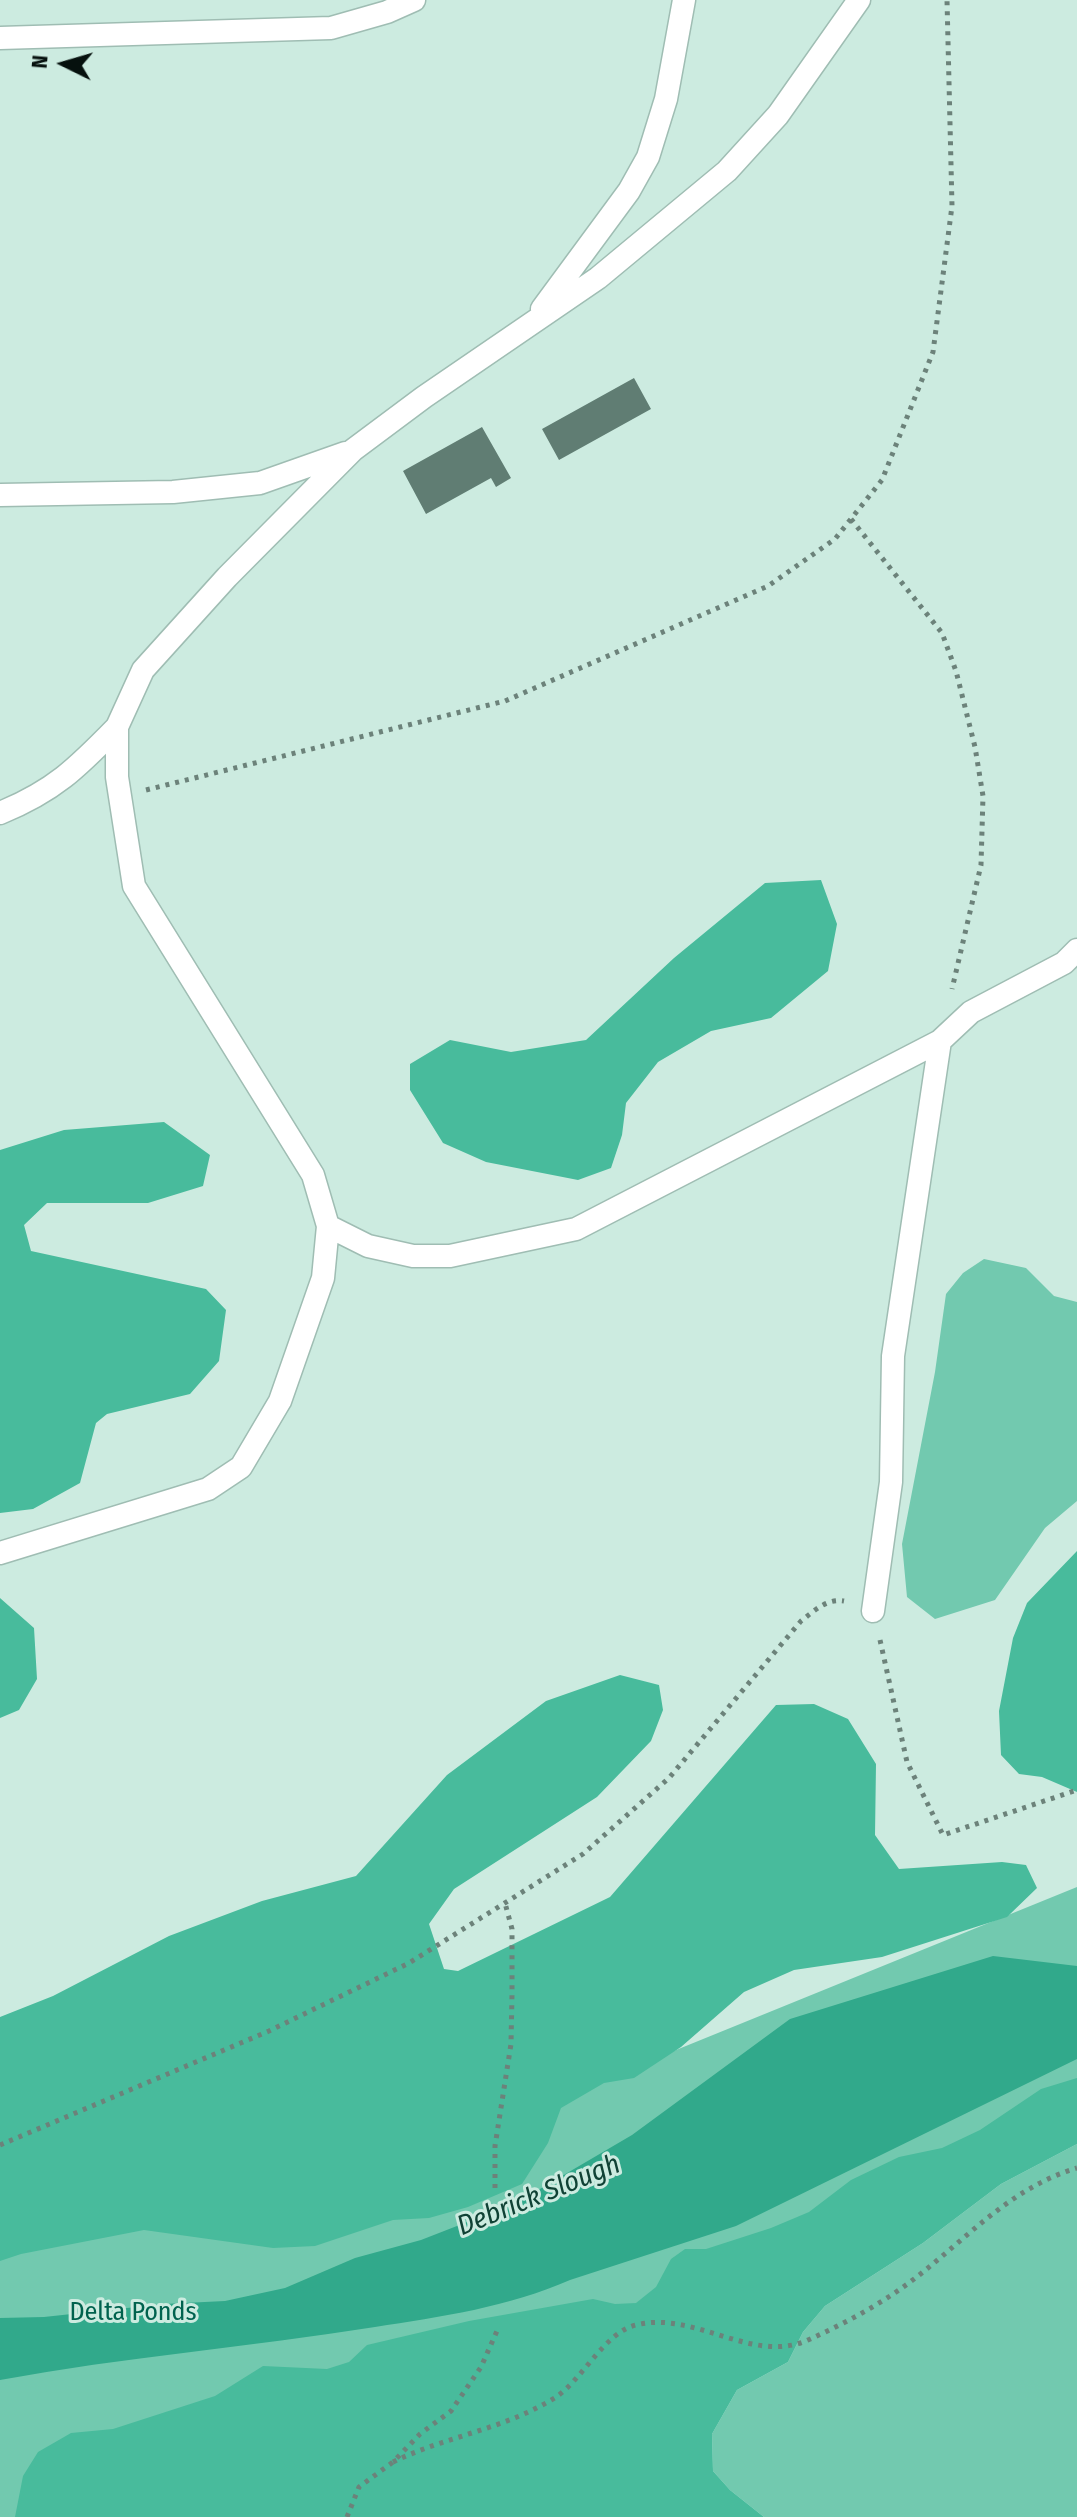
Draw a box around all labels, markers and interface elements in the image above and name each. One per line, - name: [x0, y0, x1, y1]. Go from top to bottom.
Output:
- north arrow: [24, 24, 104, 104]
- text: N: [26, 54, 54, 70]
- water label: Debrick Slough: [453, 2148, 625, 2244]
- park label: Delta Ponds: [69, 2297, 197, 2329]

